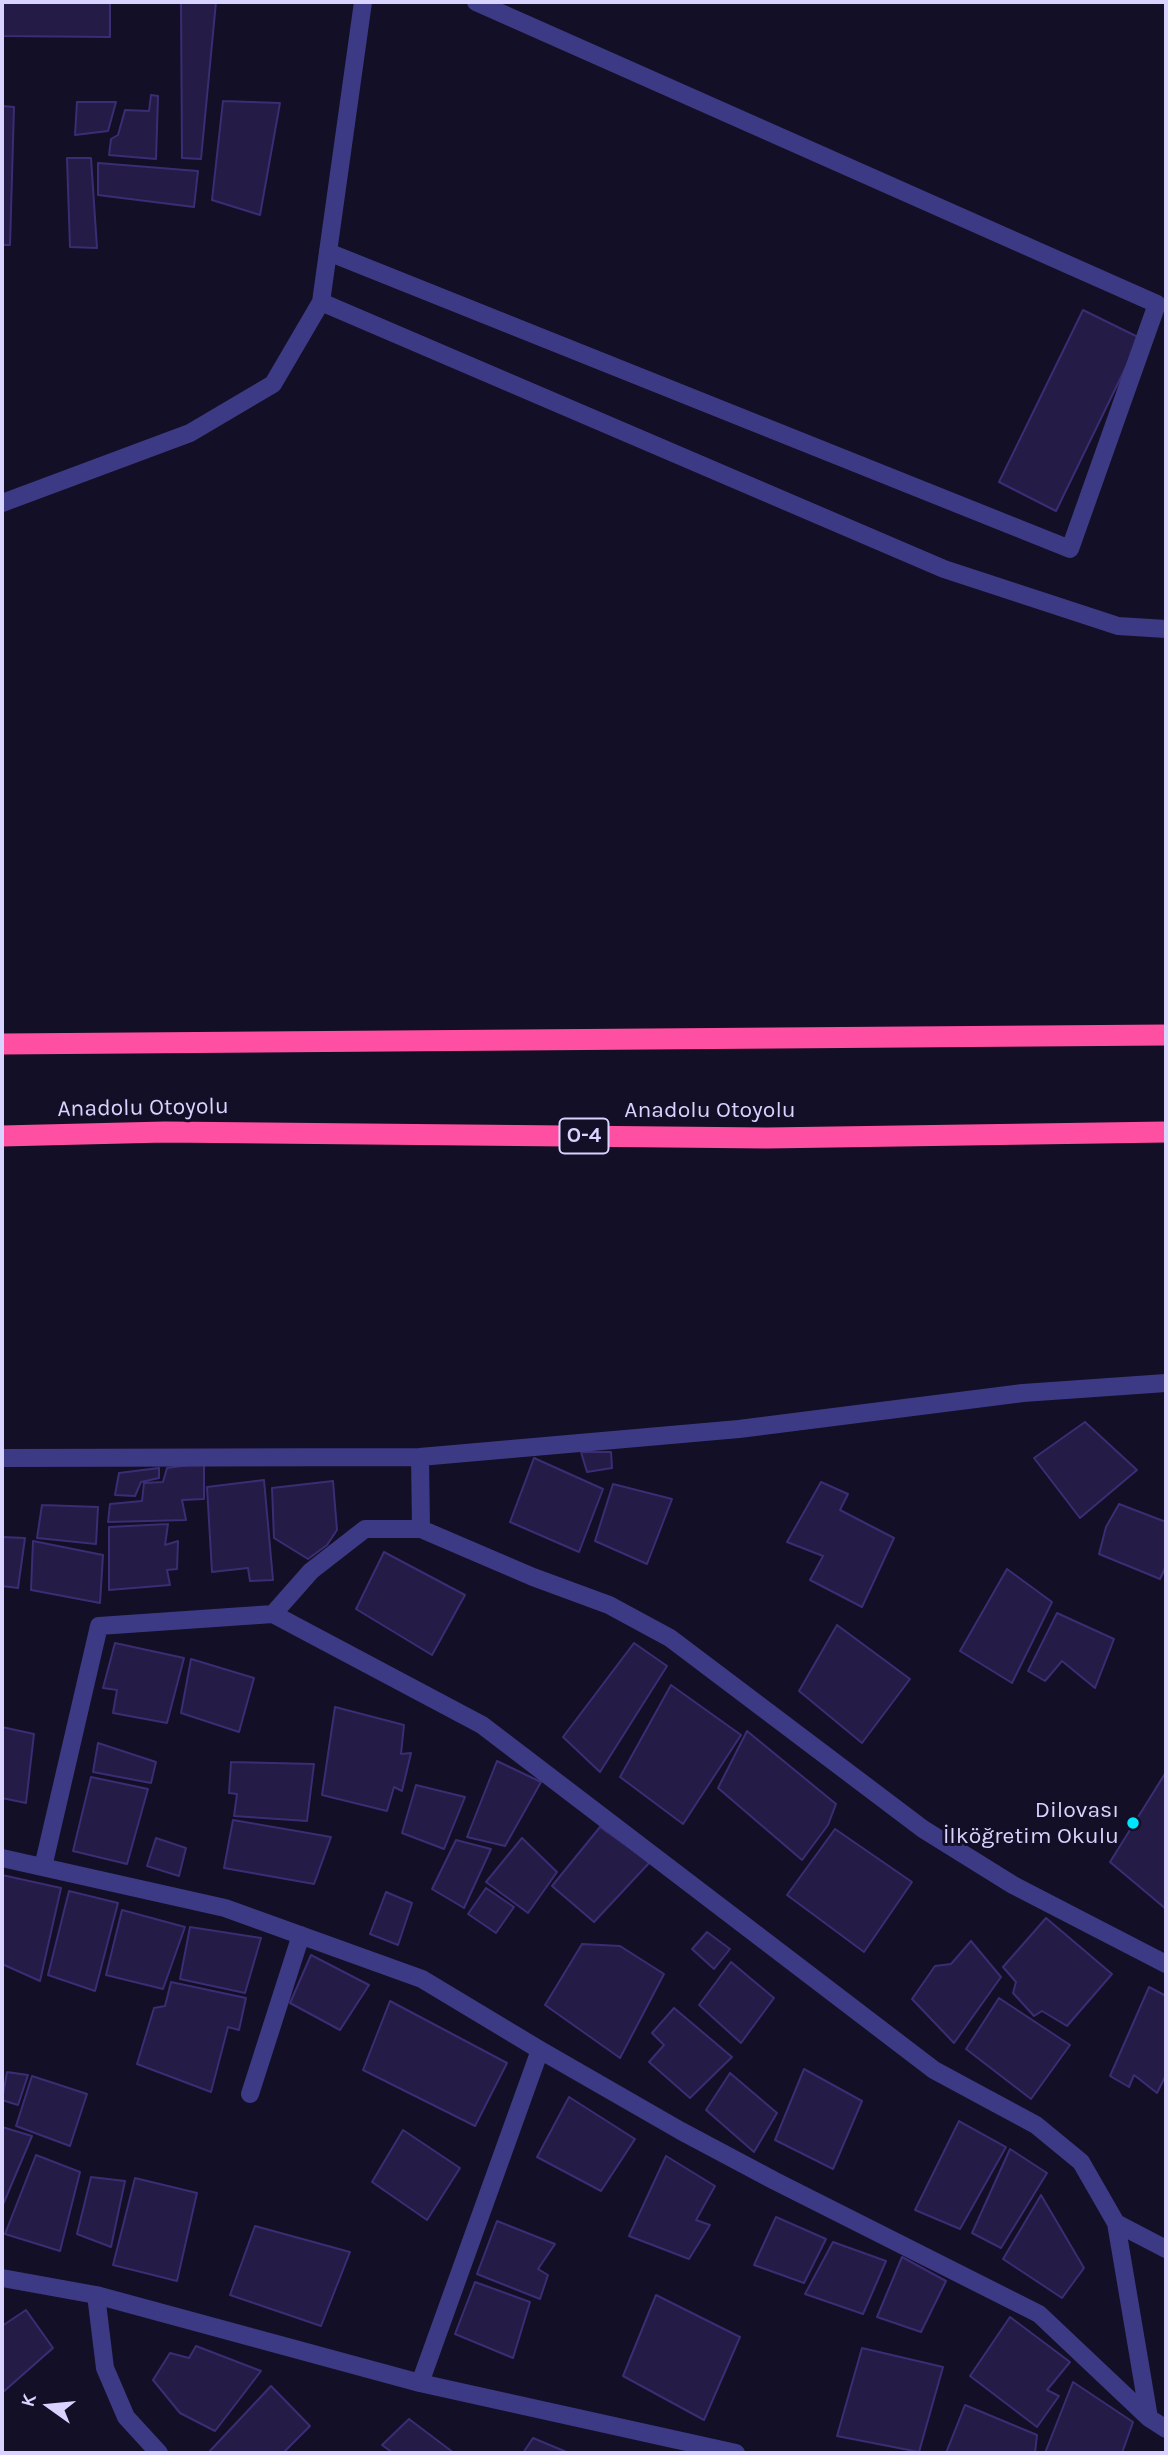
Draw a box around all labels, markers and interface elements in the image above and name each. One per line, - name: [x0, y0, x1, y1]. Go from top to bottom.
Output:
- street label: Anadolu Otoyolu: [57, 1093, 229, 1123]
- street label: Anadolu Otoyolu: [624, 1096, 796, 1124]
- road number: O-4: [560, 1118, 608, 1154]
- place label: Dilovası İlköğretim Okulu: [943, 1796, 1119, 1850]
- marker: Dilovası İlköğretim Okulu: [1125, 1815, 1141, 1831]
- north arrow: [14, 2371, 84, 2441]
- text: K: [16, 2392, 41, 2409]

